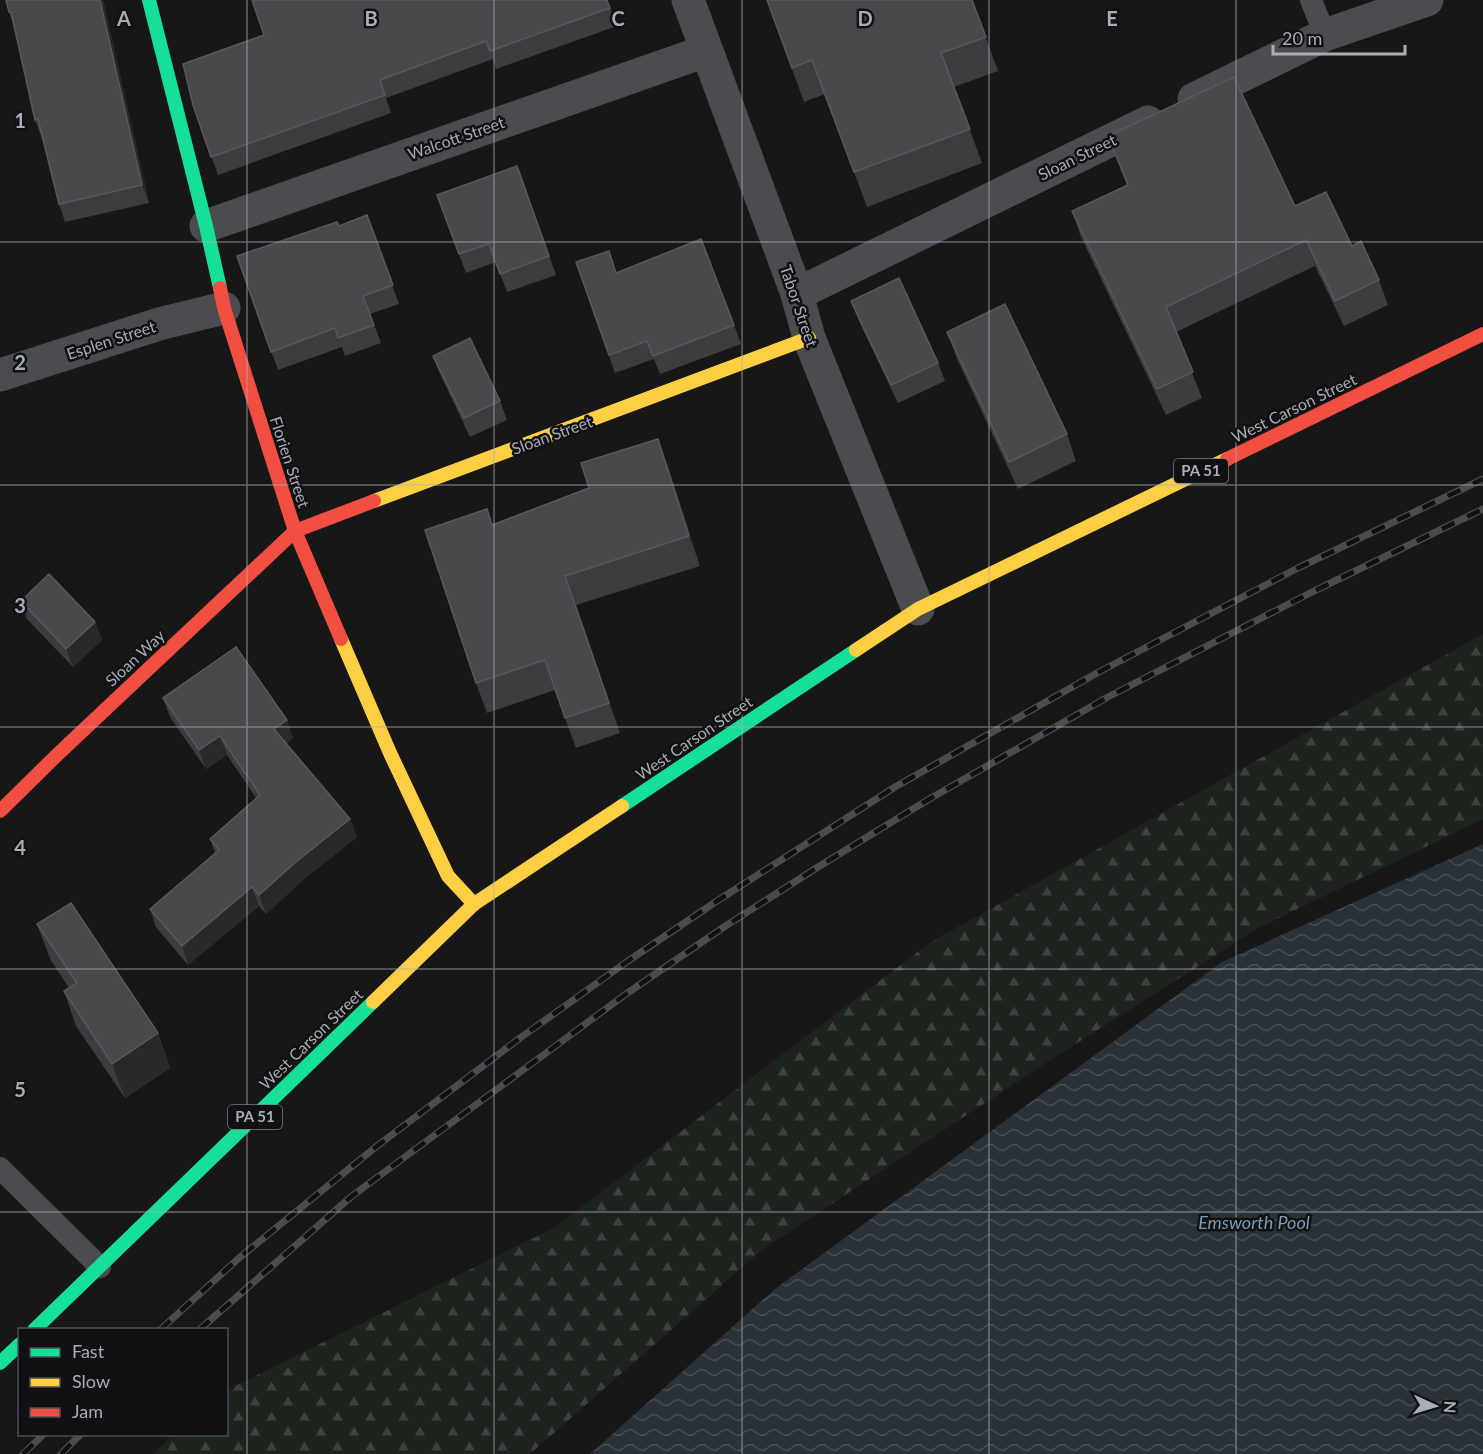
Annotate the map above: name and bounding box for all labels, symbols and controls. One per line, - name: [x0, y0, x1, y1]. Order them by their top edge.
- text: A: [116, 6, 131, 30]
- text: B: [364, 6, 378, 30]
- text: C: [611, 6, 625, 30]
- text: D: [857, 6, 873, 30]
- text: E: [1106, 6, 1118, 30]
- scale bar: [1273, 18, 1405, 56]
- text: 20 m: [1282, 27, 1322, 49]
- text: 1: [14, 108, 26, 132]
- street label: Walcott Street: [405, 112, 507, 163]
- street label: Sloan Street: [1035, 129, 1119, 184]
- street label: Tabor Street: [777, 262, 822, 350]
- street label: Esplen Street: [64, 316, 158, 363]
- text: 2: [14, 350, 26, 374]
- street label: West Carson Street: [1228, 369, 1359, 446]
- street label: Sloan Street: [509, 411, 595, 458]
- street label: Florien Street: [267, 414, 314, 510]
- road number: PA 51: [1174, 459, 1228, 483]
- text: 3: [14, 593, 26, 617]
- street label: Sloan Way: [101, 625, 169, 690]
- street label: West Carson Street: [632, 691, 756, 784]
- text: 4: [14, 835, 26, 859]
- street label: West Carson Street: [255, 984, 367, 1093]
- text: 5: [14, 1077, 26, 1101]
- road number: PA 51: [228, 1105, 282, 1129]
- water label: Emsworth Pool: [1198, 1211, 1310, 1233]
- legend: [18, 1328, 228, 1436]
- text: Fast: [72, 1340, 105, 1362]
- text: Slow: [72, 1370, 110, 1392]
- north arrow: [1405, 1376, 1465, 1436]
- text: Jam: [72, 1400, 103, 1422]
- text: N: [1441, 1400, 1460, 1414]

